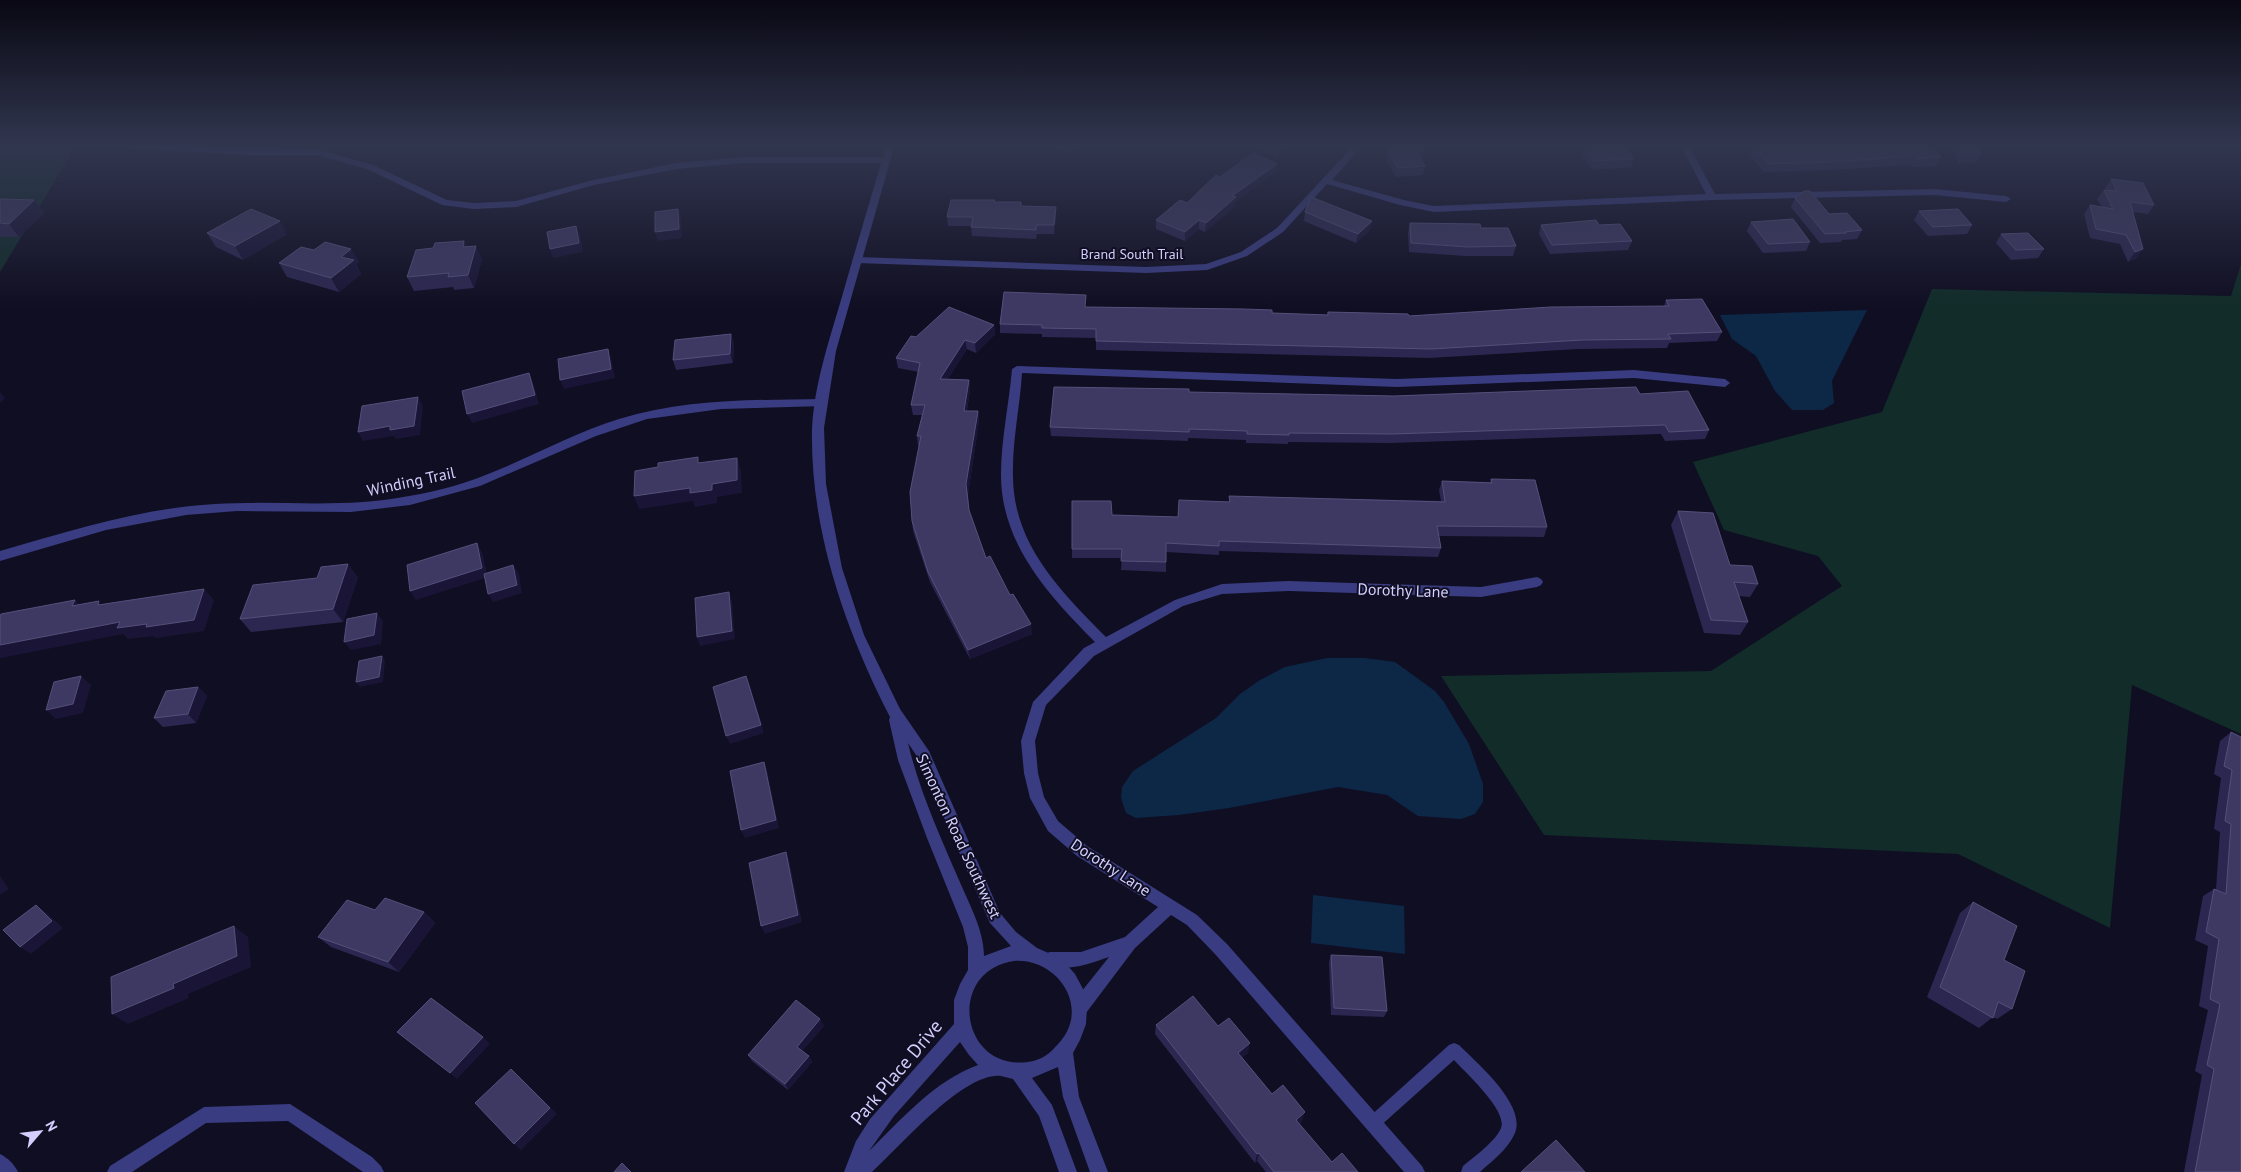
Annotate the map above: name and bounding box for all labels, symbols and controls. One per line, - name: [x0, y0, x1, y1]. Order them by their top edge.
- street label: Brand South Trail: [1081, 245, 1183, 263]
- street label: Winding Trail: [365, 462, 457, 500]
- street label: Dorothy Lane: [1357, 578, 1449, 602]
- street label: Simonton Road Southwest: [912, 750, 1006, 922]
- street label: Dorothy Lane: [1067, 834, 1155, 900]
- street label: Park Place Drive: [845, 1014, 947, 1130]
- north arrow: [15, 1107, 65, 1157]
- text: N: [41, 1118, 62, 1134]

